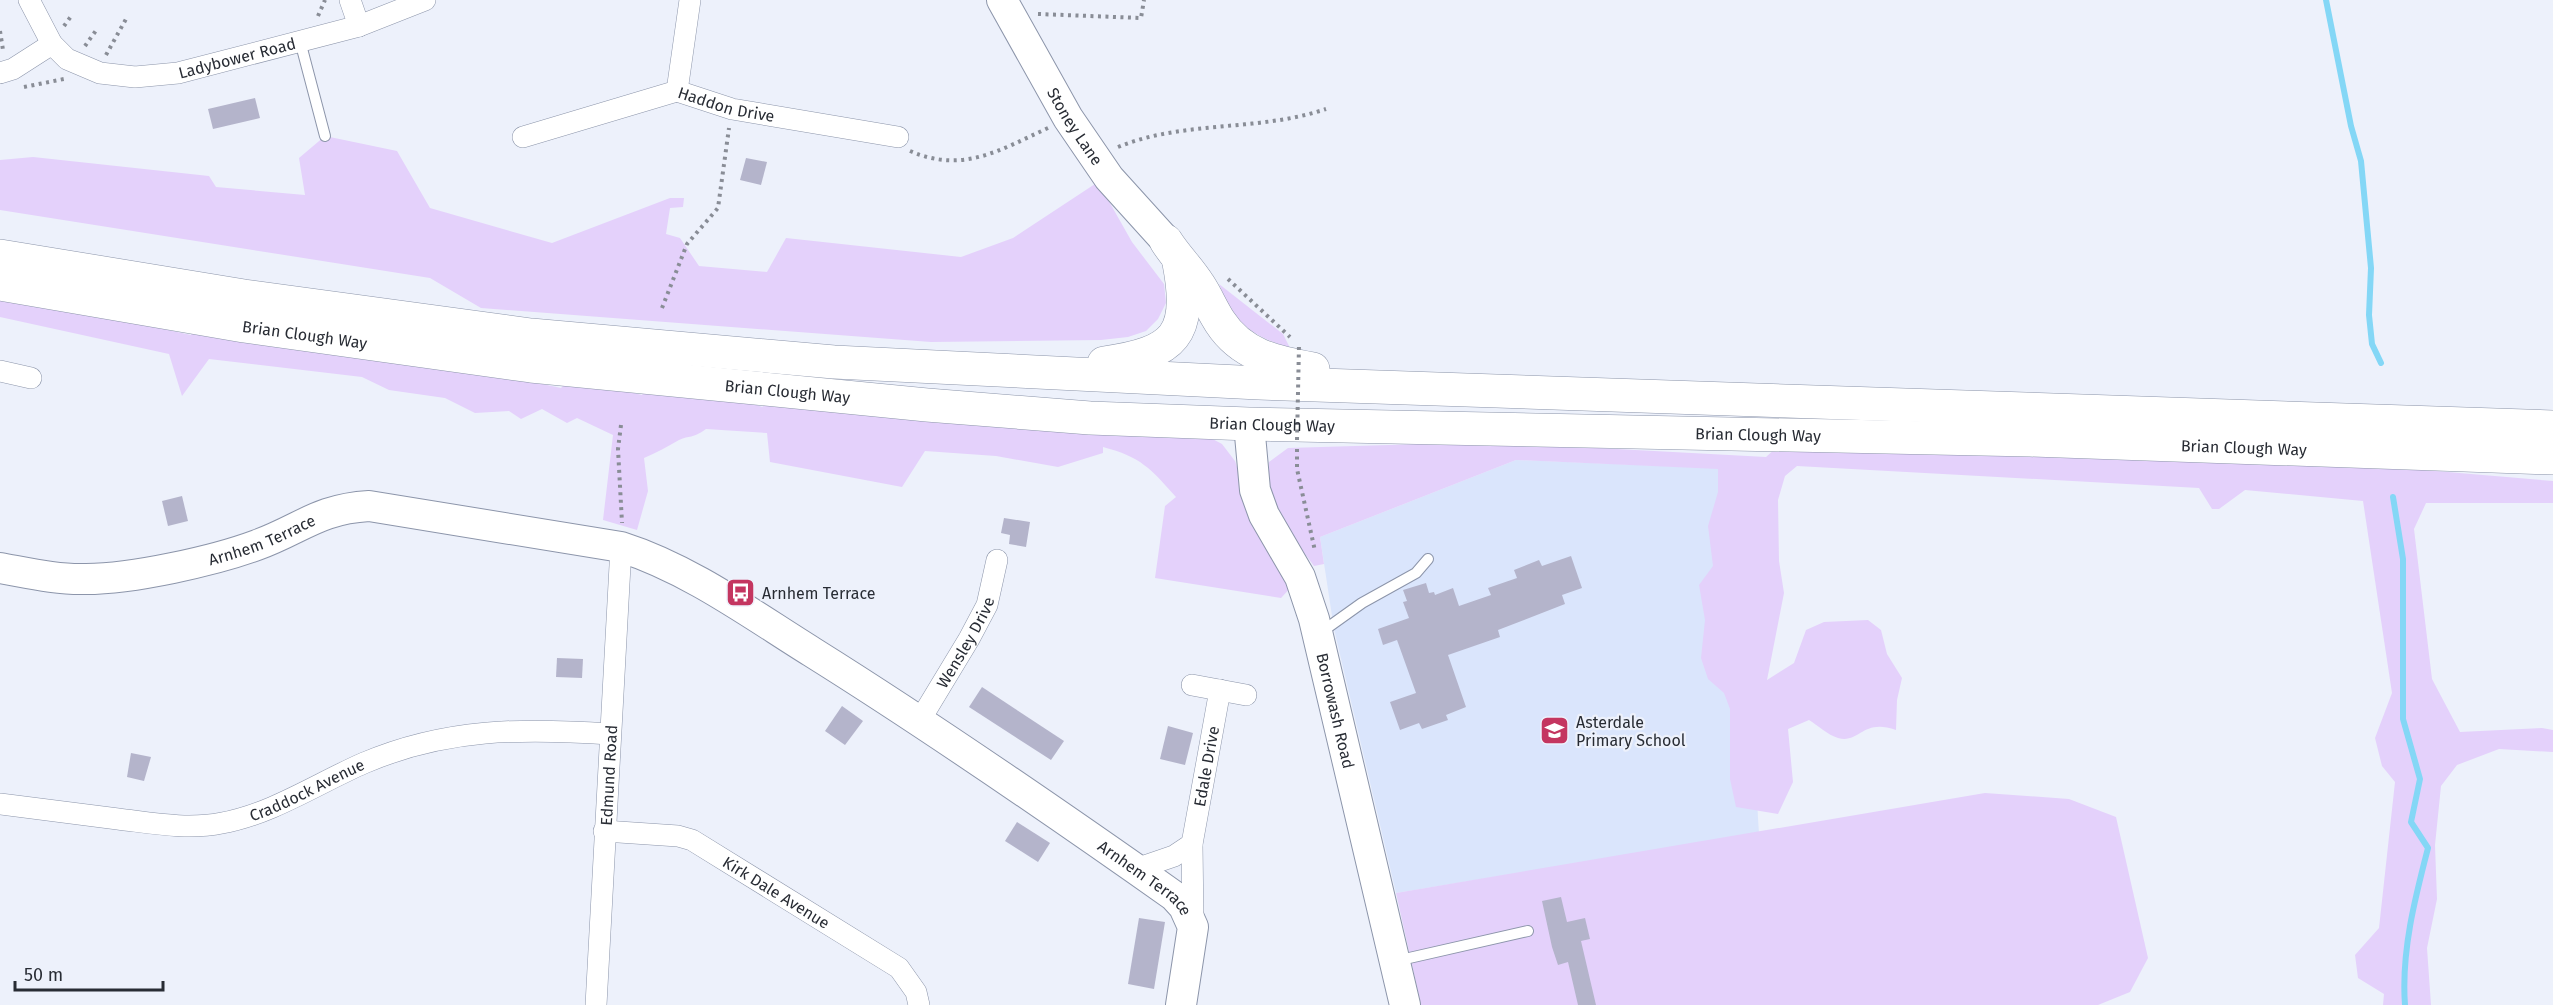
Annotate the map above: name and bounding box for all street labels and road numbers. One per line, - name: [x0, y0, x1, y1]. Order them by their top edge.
- street label: Ladybower Road: [176, 33, 298, 82]
- street label: Haddon Drive: [676, 82, 776, 126]
- street label: Stoney Lane: [1043, 84, 1107, 169]
- street label: Brian Clough Way: [241, 316, 369, 353]
- street label: Brian Clough Way: [724, 376, 851, 407]
- street label: Brian Clough Way: [1209, 413, 1335, 435]
- street label: Brian Clough Way: [1695, 424, 1821, 445]
- street label: Brian Clough Way: [2181, 436, 2307, 459]
- street label: Arnhem Terrace: [206, 510, 318, 569]
- street label: Wensley Drive: [932, 595, 998, 691]
- street label: Borrowash Road: [1313, 651, 1358, 770]
- street label: Edmund Road: [596, 724, 621, 826]
- street label: Edale Drive: [1189, 724, 1223, 808]
- street label: Craddock Avenue: [247, 755, 367, 825]
- street label: Arnhem Terrace: [1094, 836, 1196, 918]
- street label: Kirk Dale Avenue: [720, 852, 833, 932]

